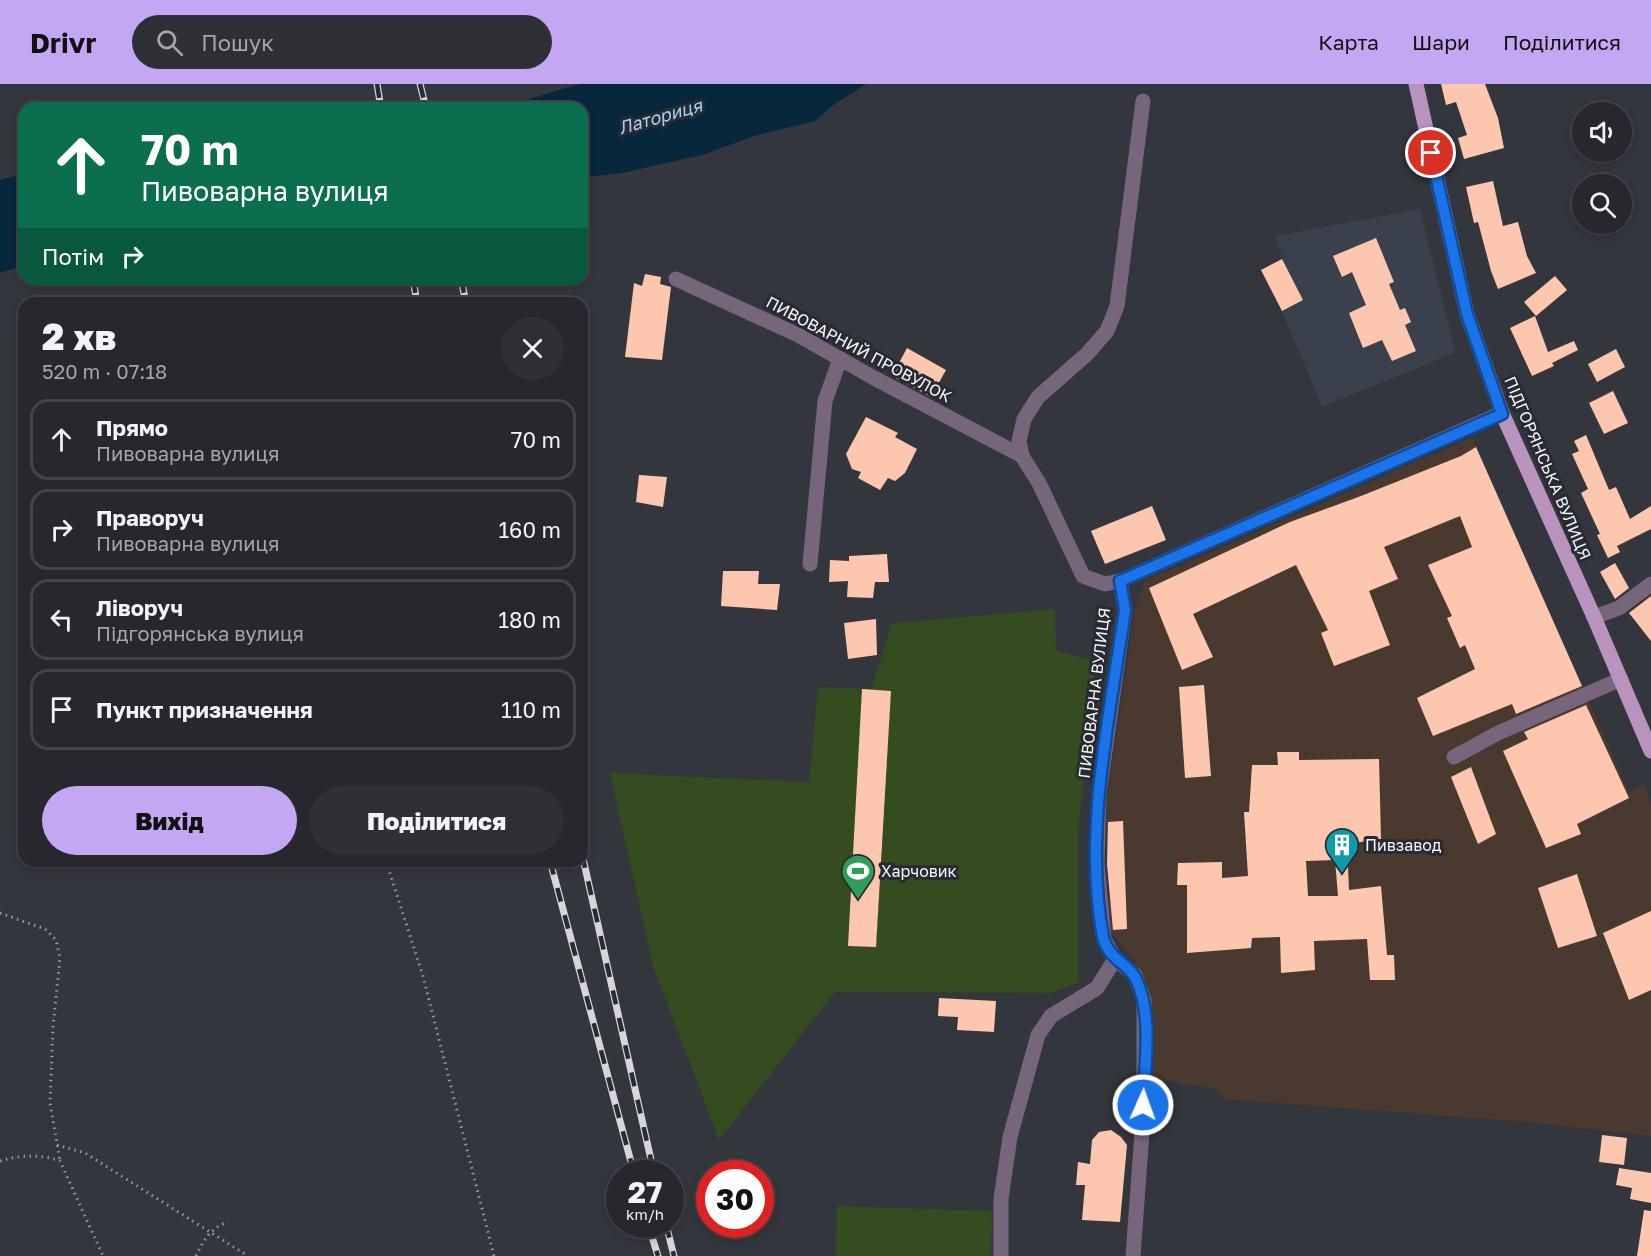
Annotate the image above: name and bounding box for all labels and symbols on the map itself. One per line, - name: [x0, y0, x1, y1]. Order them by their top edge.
- water label: Латориця: [616, 93, 706, 138]
- pin: [1405, 127, 1456, 178]
- street label: ПИВОВАРНИЙ ПРОВУЛОК: [763, 292, 955, 406]
- street label: ПІДГОРЯНСЬКА ВУЛИЦЯ: [1500, 373, 1596, 563]
- street label: ПИВОВАРНА ВУЛИЦЯ: [1074, 606, 1114, 780]
- building icon: Пивзавод: [1324, 827, 1360, 874]
- place label: Пивзавод: [1365, 835, 1442, 855]
- sports icon: Харчовик: [840, 853, 876, 900]
- place label: Харчовик: [881, 861, 957, 881]
- position arrow: [1111, 1073, 1175, 1137]
- speed limit sign: 30: [696, 1160, 774, 1238]

